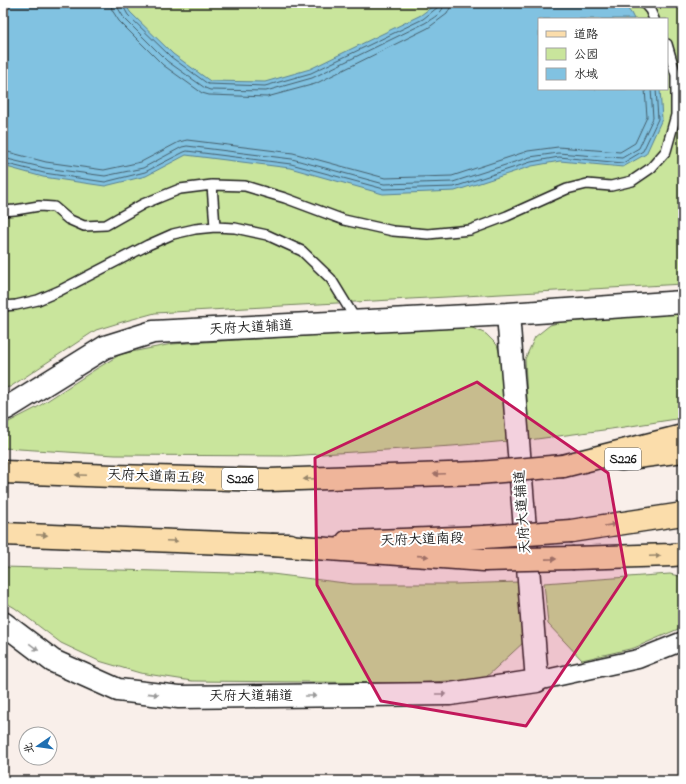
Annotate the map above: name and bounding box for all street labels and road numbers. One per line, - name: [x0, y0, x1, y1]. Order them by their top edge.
- street label: 天府大道辅道: [209, 315, 293, 341]
- road number: S226: [605, 448, 641, 470]
- street label: 天府大道南五段: [107, 465, 205, 489]
- road number: S226: [222, 468, 258, 490]
- street label: 天府大道辅道: [510, 469, 536, 555]
- street label: 天府大道南段: [380, 528, 464, 552]
- street label: 天府大道辅道: [209, 686, 293, 707]

